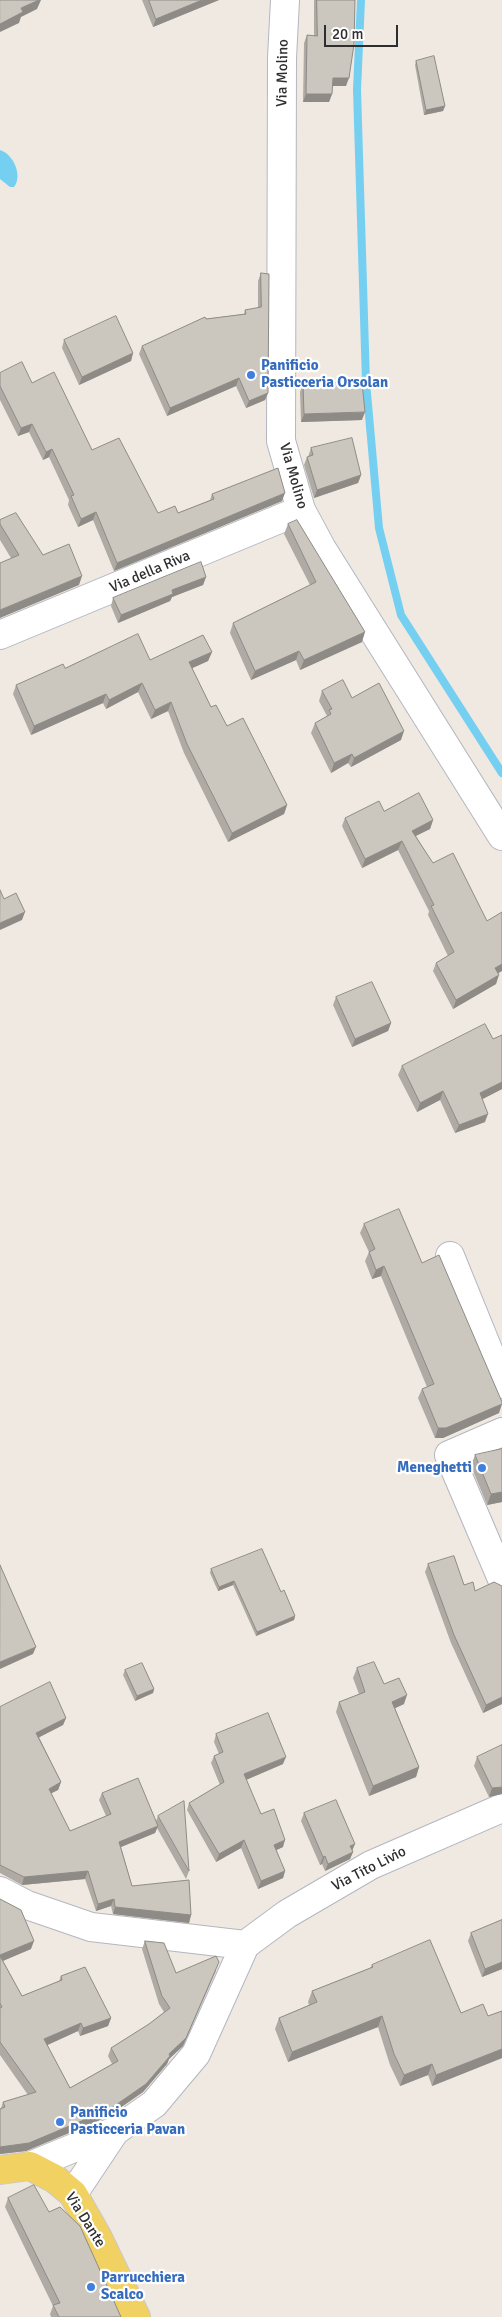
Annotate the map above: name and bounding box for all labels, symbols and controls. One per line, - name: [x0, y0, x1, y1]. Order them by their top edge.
- scale bar: [327, 15, 401, 47]
- text: 20 m: [332, 25, 363, 43]
- street label: Via Molino: [273, 39, 293, 107]
- place label: Panificio Pasticceria Orsolan: [261, 357, 388, 392]
- marker: Panificio Pasticceria Orsolan: [245, 369, 257, 381]
- street label: Via Molino: [275, 441, 311, 511]
- street label: Via della Riva: [107, 547, 193, 597]
- place label: Meneghetti: [397, 1459, 472, 1477]
- marker: Meneghetti: [476, 1462, 488, 1474]
- street label: Via Tito Livio: [329, 1843, 409, 1895]
- place label: Panificio Pasticceria Pavan: [70, 2104, 185, 2139]
- marker: Panificio Pasticceria Pavan: [54, 2116, 66, 2128]
- street label: Via Dante: [61, 2189, 109, 2251]
- place label: Parrucchiera Scalco: [101, 2269, 185, 2304]
- marker: Parrucchiera Scalco: [85, 2281, 97, 2293]

